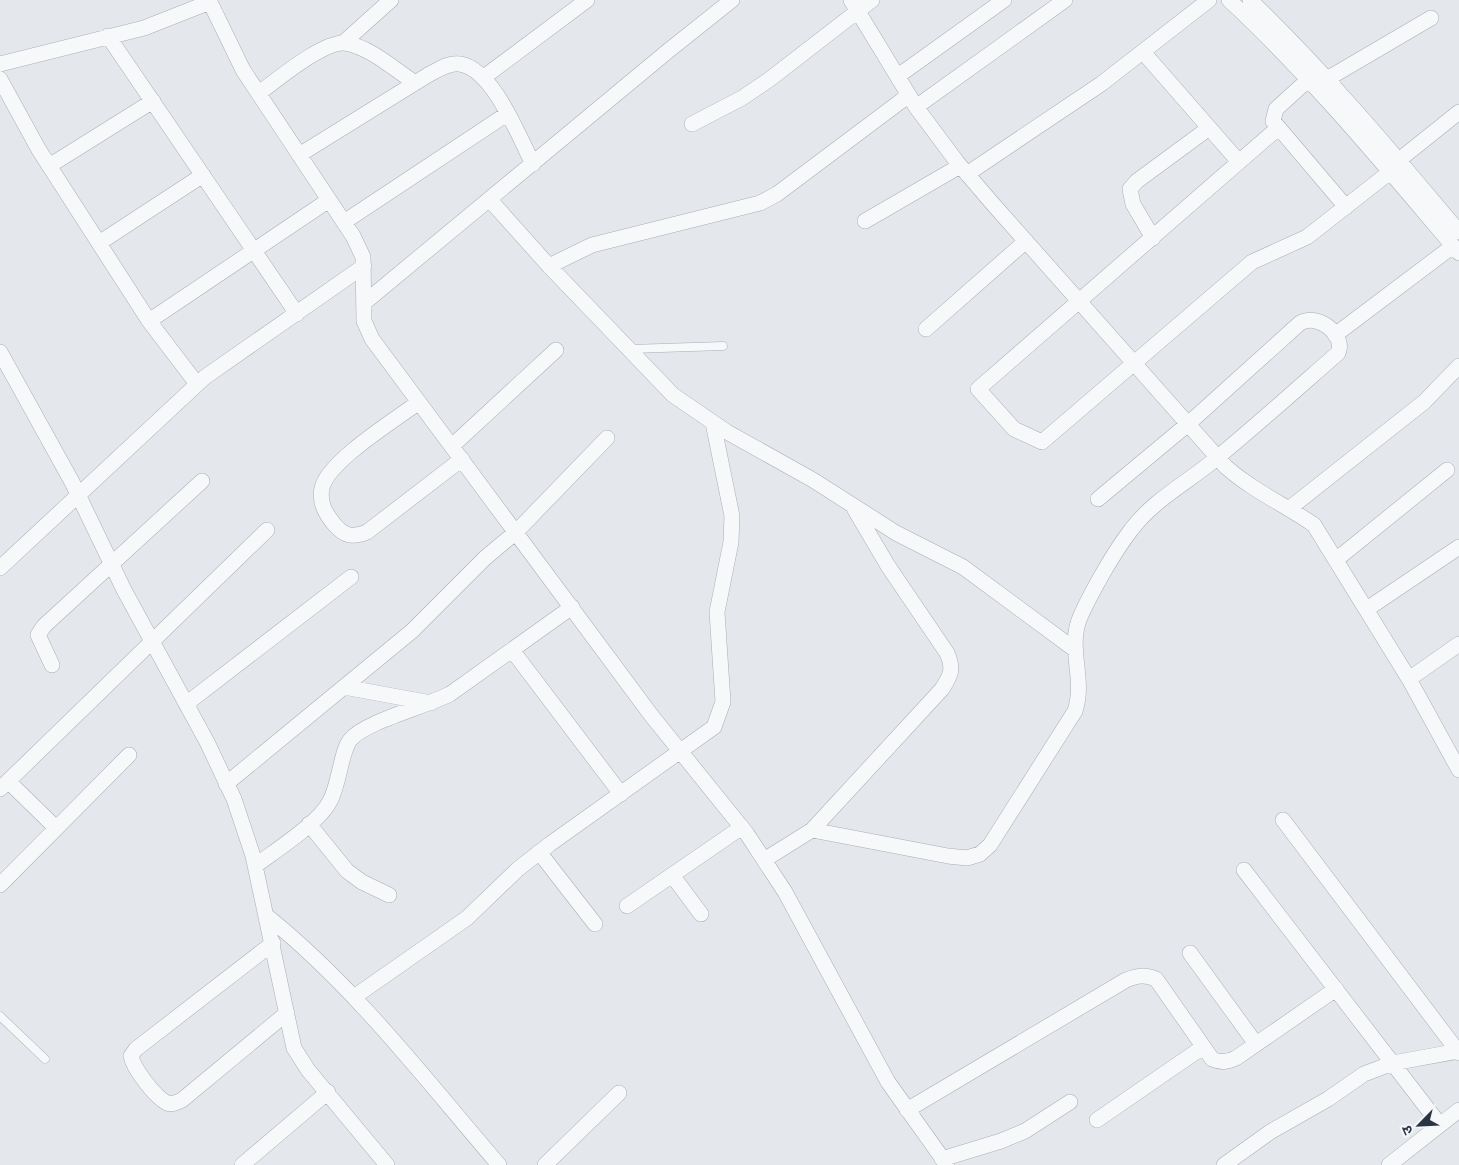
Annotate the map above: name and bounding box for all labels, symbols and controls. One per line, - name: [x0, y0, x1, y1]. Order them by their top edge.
- north arrow: [1394, 1100, 1444, 1150]
- text: उ: [1400, 1123, 1416, 1136]

